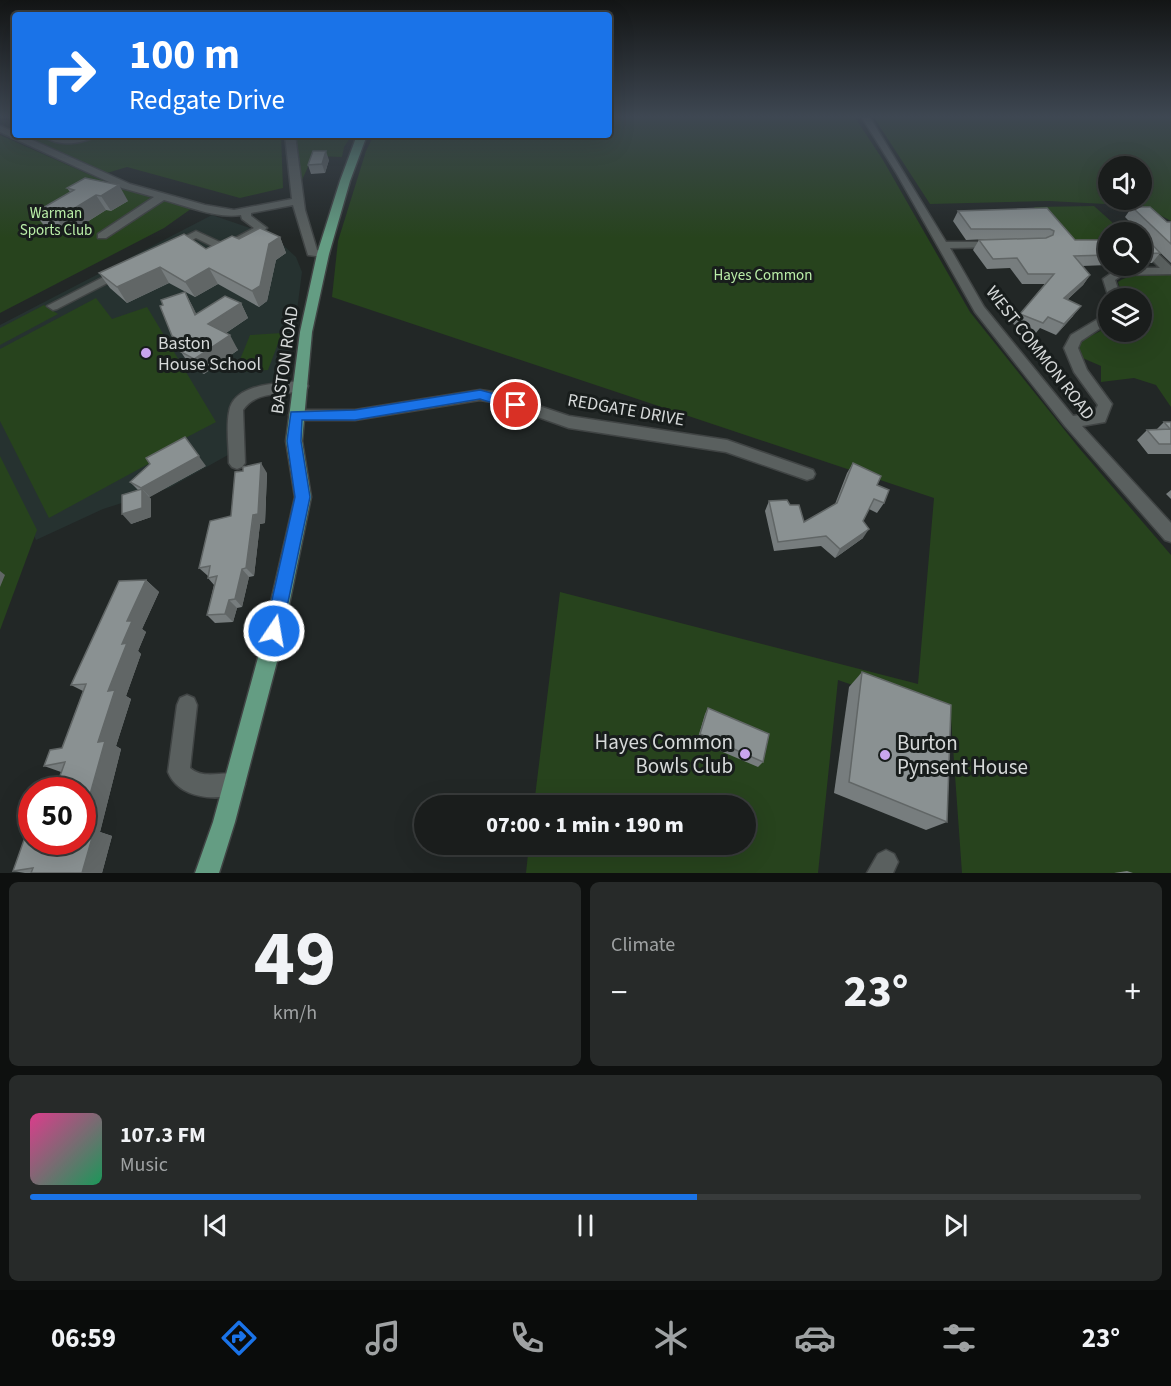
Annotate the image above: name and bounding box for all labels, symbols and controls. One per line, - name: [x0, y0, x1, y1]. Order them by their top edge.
- text: 100 m: [129, 25, 240, 85]
- icon: right: [30, 36, 108, 114]
- text: Redgate Drive: [129, 81, 285, 120]
- map controls: [1098, 156, 1152, 342]
- button: sound: [1098, 156, 1152, 210]
- park label: Warman Sports Club: [20, 203, 92, 241]
- button: search: [1098, 222, 1152, 276]
- park label: Hayes Common: [714, 265, 812, 286]
- street label: WEST COMMON ROAD: [980, 281, 1100, 425]
- button: layers: [1098, 288, 1152, 342]
- street label: BASTON ROAD: [265, 304, 305, 416]
- place label: Baston House School: [158, 331, 261, 377]
- marker: Baston House School: [139, 346, 153, 360]
- pin: [490, 379, 541, 430]
- street label: REDGATE DRIVE: [566, 387, 686, 433]
- icon: arrive: [499, 388, 532, 421]
- position arrow: [242, 599, 306, 663]
- place label: Hayes Common Bowls Club: [595, 727, 733, 781]
- place label: Burton Pynsent House: [897, 728, 1028, 782]
- marker: Hayes Common Bowls Club: [738, 747, 752, 761]
- marker: Burton Pynsent House: [878, 748, 892, 762]
- speed limit sign: 50: [18, 777, 96, 855]
- text: 07:00 · 1 min · 190 m: [486, 809, 684, 841]
- text: 49: [254, 904, 336, 1015]
- text: Climate: [611, 931, 675, 959]
- text: 23°: [844, 960, 908, 1024]
- text: −: [611, 969, 627, 1016]
- text: +: [1125, 969, 1141, 1016]
- text: km/h: [273, 999, 317, 1027]
- text: 107.3 FM: [120, 1119, 206, 1151]
- text: Music: [120, 1151, 168, 1179]
- icon: previous: [199, 1209, 232, 1242]
- icon: pause: [569, 1209, 602, 1242]
- icon: next: [939, 1209, 972, 1242]
- icon: directions: [218, 1317, 260, 1359]
- icon: music: [362, 1317, 404, 1359]
- icon: phone: [506, 1317, 548, 1359]
- icon: climate: [650, 1317, 692, 1359]
- icon: car: [794, 1317, 836, 1359]
- icon: filters: [938, 1317, 980, 1359]
- text: 06:59: [51, 1319, 116, 1358]
- text: 23°: [1082, 1319, 1120, 1358]

